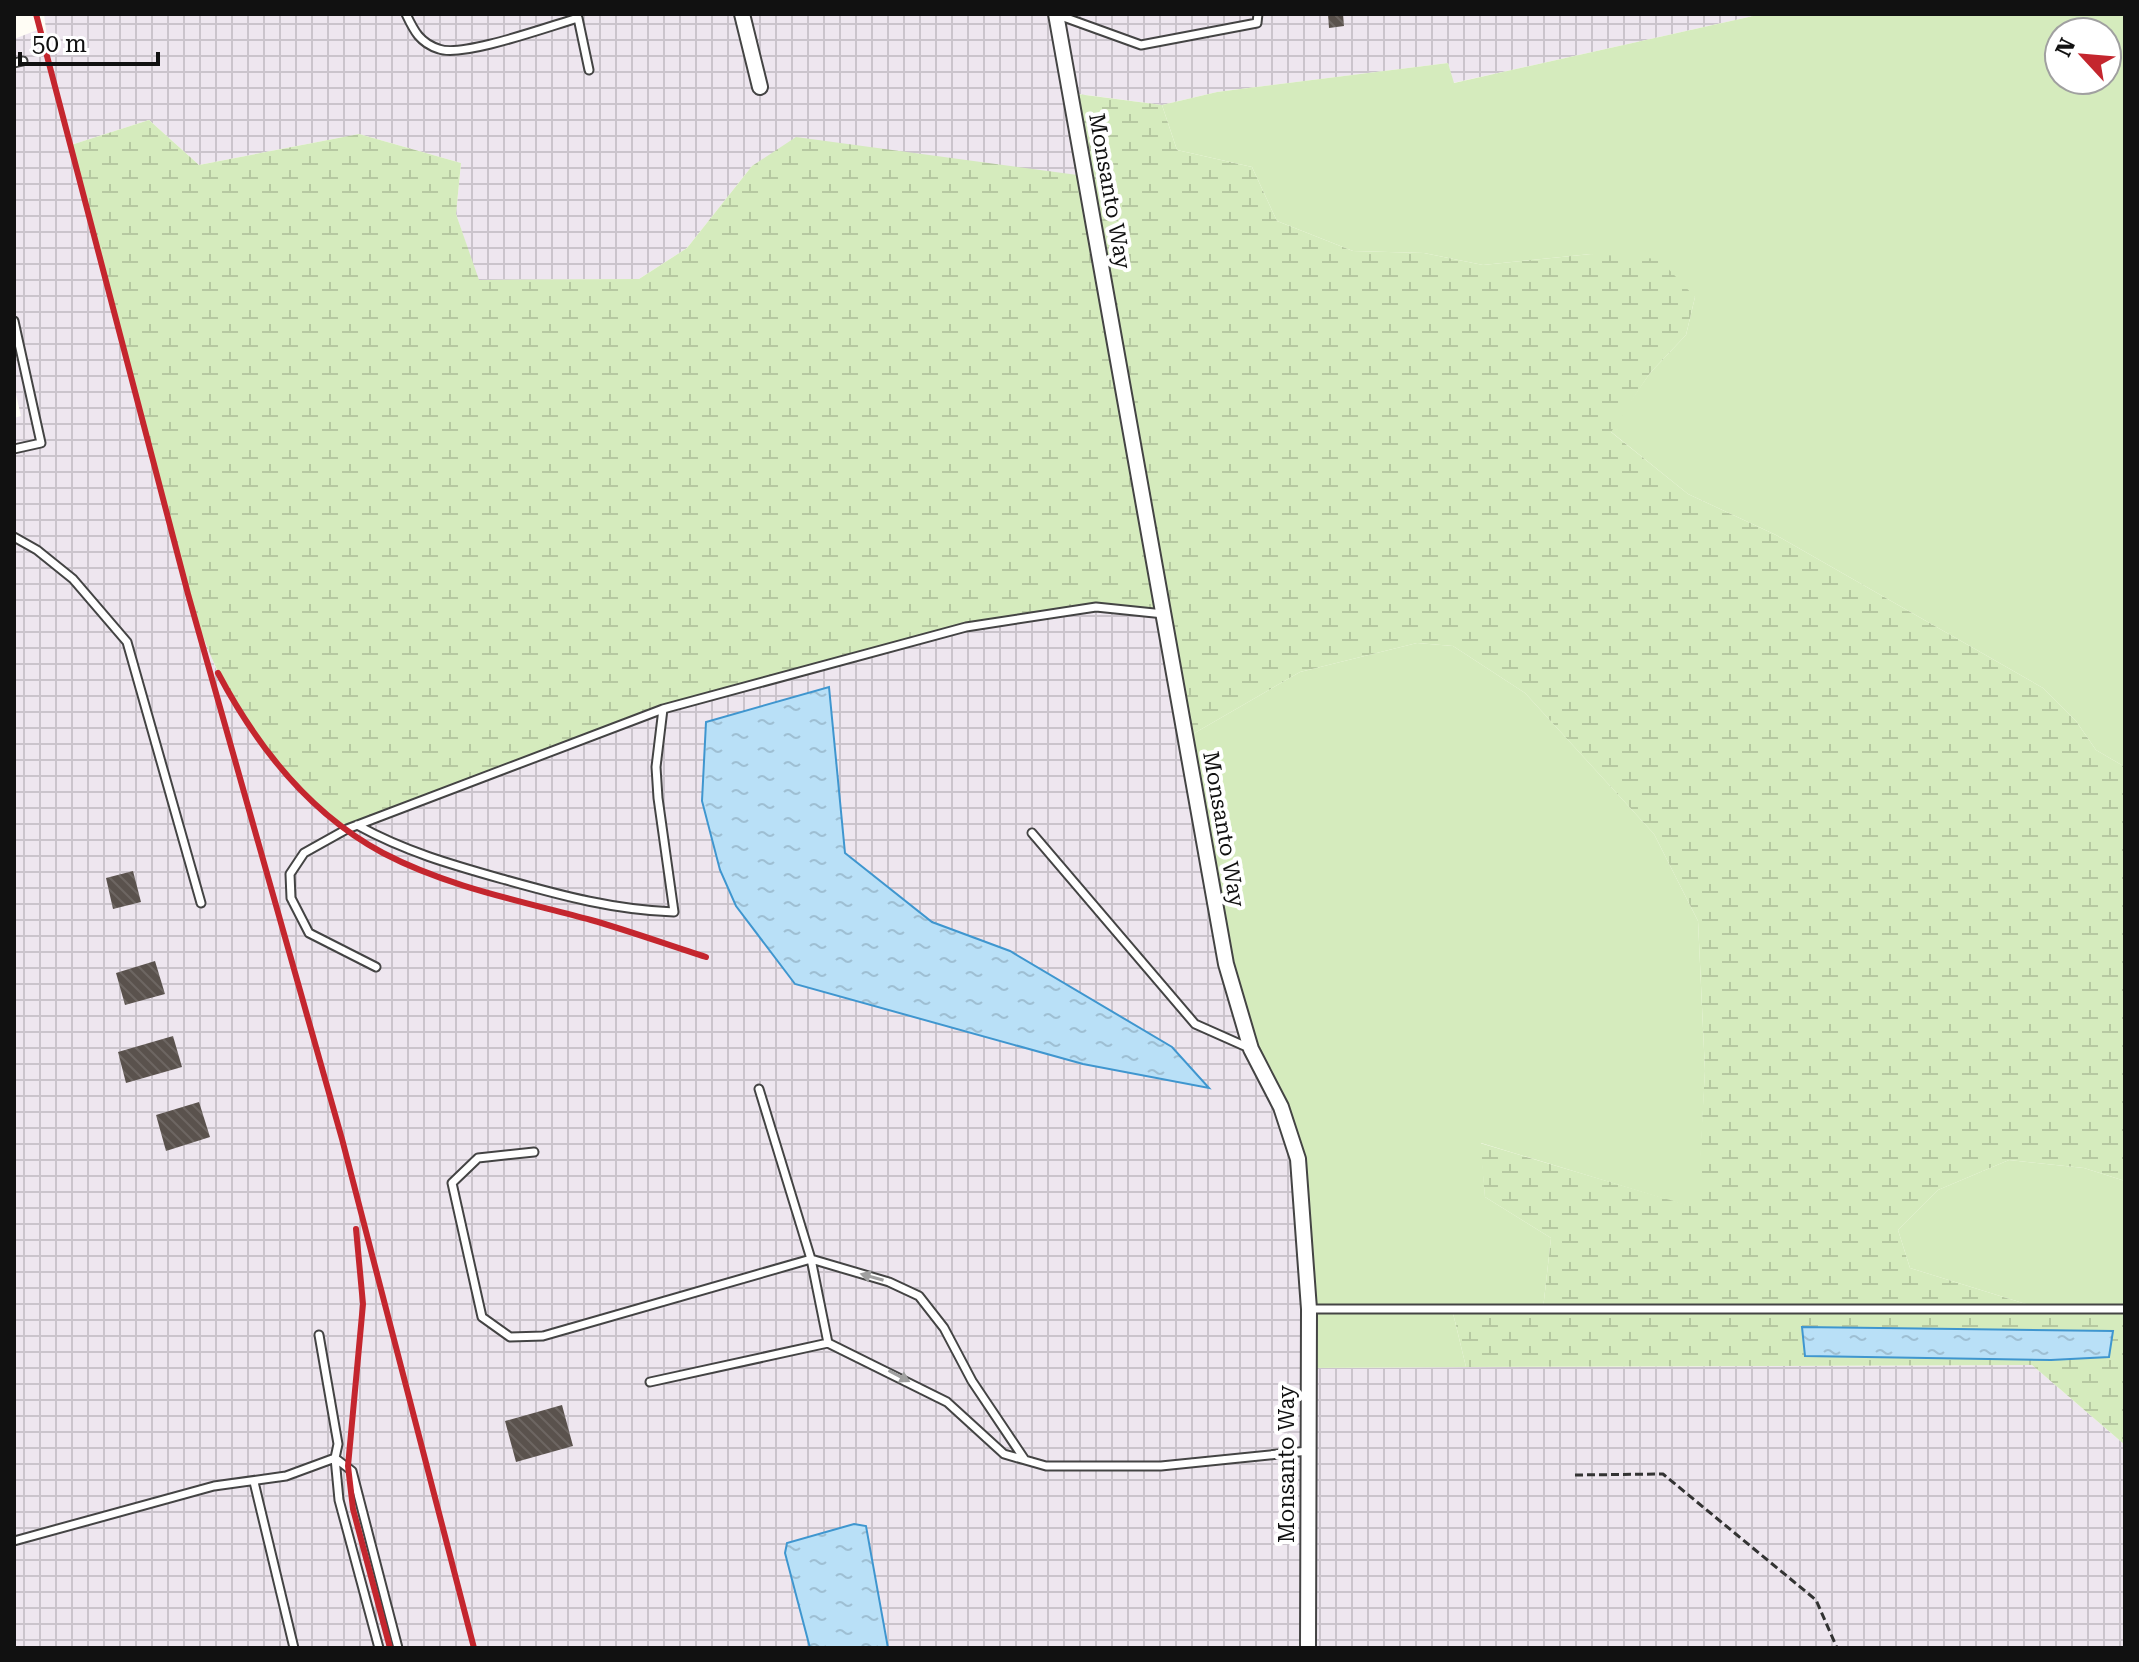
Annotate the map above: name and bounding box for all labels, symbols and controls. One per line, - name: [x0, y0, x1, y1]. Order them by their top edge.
- scale bar: [20, 16, 158, 66]
- north arrow: [2043, 16, 2123, 96]
- text: 50 m: [32, 30, 87, 58]
- text: N: [2051, 34, 2080, 61]
- street label: Monsanto Way: [1084, 111, 1136, 271]
- street label: Monsanto Way: [1198, 749, 1250, 909]
- one-way arrow: [859, 1270, 883, 1283]
- one-way arrow: [887, 1369, 910, 1383]
- street label: Monsanto Way: [1274, 1385, 1299, 1543]

